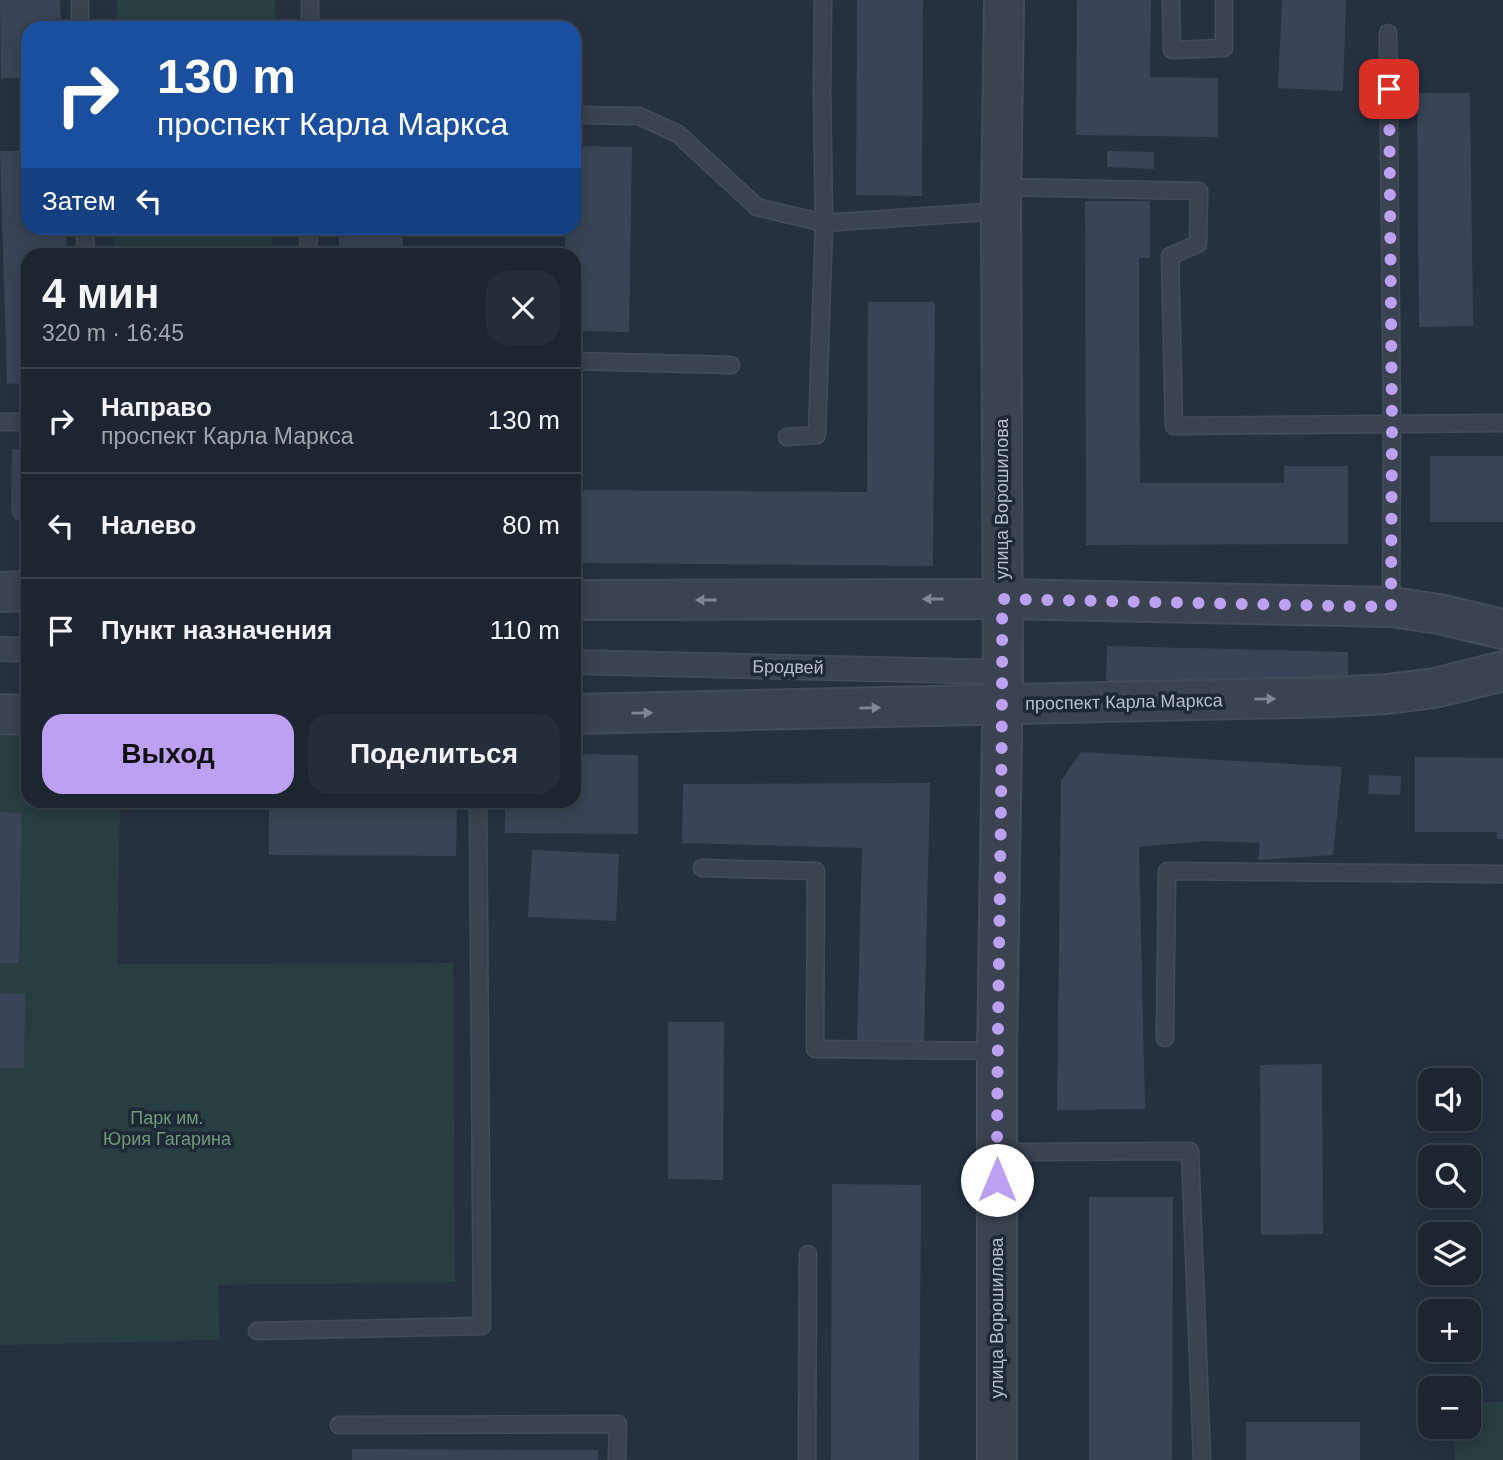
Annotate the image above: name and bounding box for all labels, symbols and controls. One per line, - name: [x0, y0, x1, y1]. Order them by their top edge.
- icon: right: [42, 49, 133, 140]
- text: 130 m: [157, 49, 296, 103]
- pin: [1359, 59, 1419, 119]
- icon: arrive: [1370, 70, 1408, 108]
- text: проспект Карла Маркса: [157, 106, 508, 142]
- icon: left: [130, 182, 168, 220]
- text: Затем: [42, 186, 116, 216]
- text: 4 мин: [42, 270, 159, 317]
- button: close: [486, 271, 560, 345]
- text: 320 m · 16:45: [42, 320, 184, 346]
- text: Направо: [101, 392, 212, 422]
- icon: right: [42, 402, 80, 440]
- text: 130 m: [488, 405, 560, 435]
- street label: улица Ворошилова: [992, 417, 1012, 580]
- text: проспект Карла Маркса: [101, 423, 353, 449]
- icon: left: [42, 507, 80, 545]
- text: Налево: [101, 510, 196, 540]
- text: 80 m: [502, 510, 560, 540]
- one-way arrow: [922, 593, 944, 605]
- one-way arrow: [695, 594, 717, 606]
- icon: arrive: [42, 612, 80, 650]
- text: Пункт назначения: [101, 615, 332, 645]
- text: 110 m: [490, 615, 560, 645]
- street label: Бродвей: [752, 656, 824, 678]
- street label: проспект Карла Маркса: [1025, 690, 1224, 714]
- one-way arrow: [1255, 693, 1277, 705]
- one-way arrow: [859, 702, 881, 714]
- one-way arrow: [631, 707, 653, 719]
- button: Выход: [42, 714, 294, 794]
- button: Поделиться: [308, 714, 560, 794]
- map controls: [1418, 1068, 1481, 1439]
- button: sound: [1418, 1068, 1481, 1131]
- park label: Парк им. Юрия Гагарина: [103, 1108, 232, 1149]
- position arrow: [960, 1143, 1034, 1217]
- button: search: [1418, 1145, 1481, 1208]
- button: layers: [1418, 1222, 1481, 1285]
- street label: улица Ворошилова: [987, 1236, 1007, 1399]
- button: +: [1418, 1299, 1481, 1362]
- button: −: [1418, 1376, 1481, 1439]

